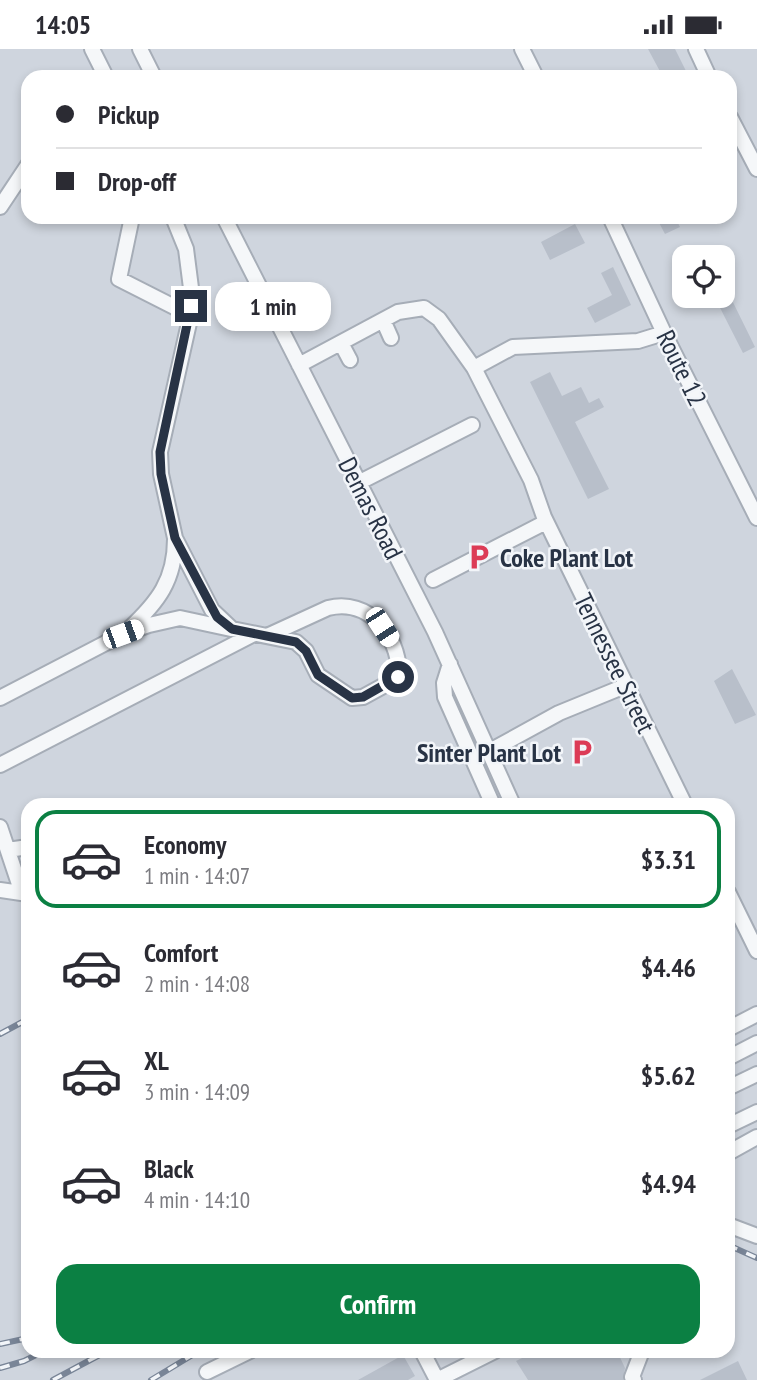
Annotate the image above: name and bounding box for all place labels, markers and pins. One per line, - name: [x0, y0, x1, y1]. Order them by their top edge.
- place label: Coke Plant Lot: [500, 541, 634, 574]
- parking icon: Coke Plant Lot: [464, 542, 494, 572]
- place label: Sinter Plant Lot: [417, 736, 561, 769]
- parking icon: Sinter Plant Lot: [567, 737, 597, 767]

